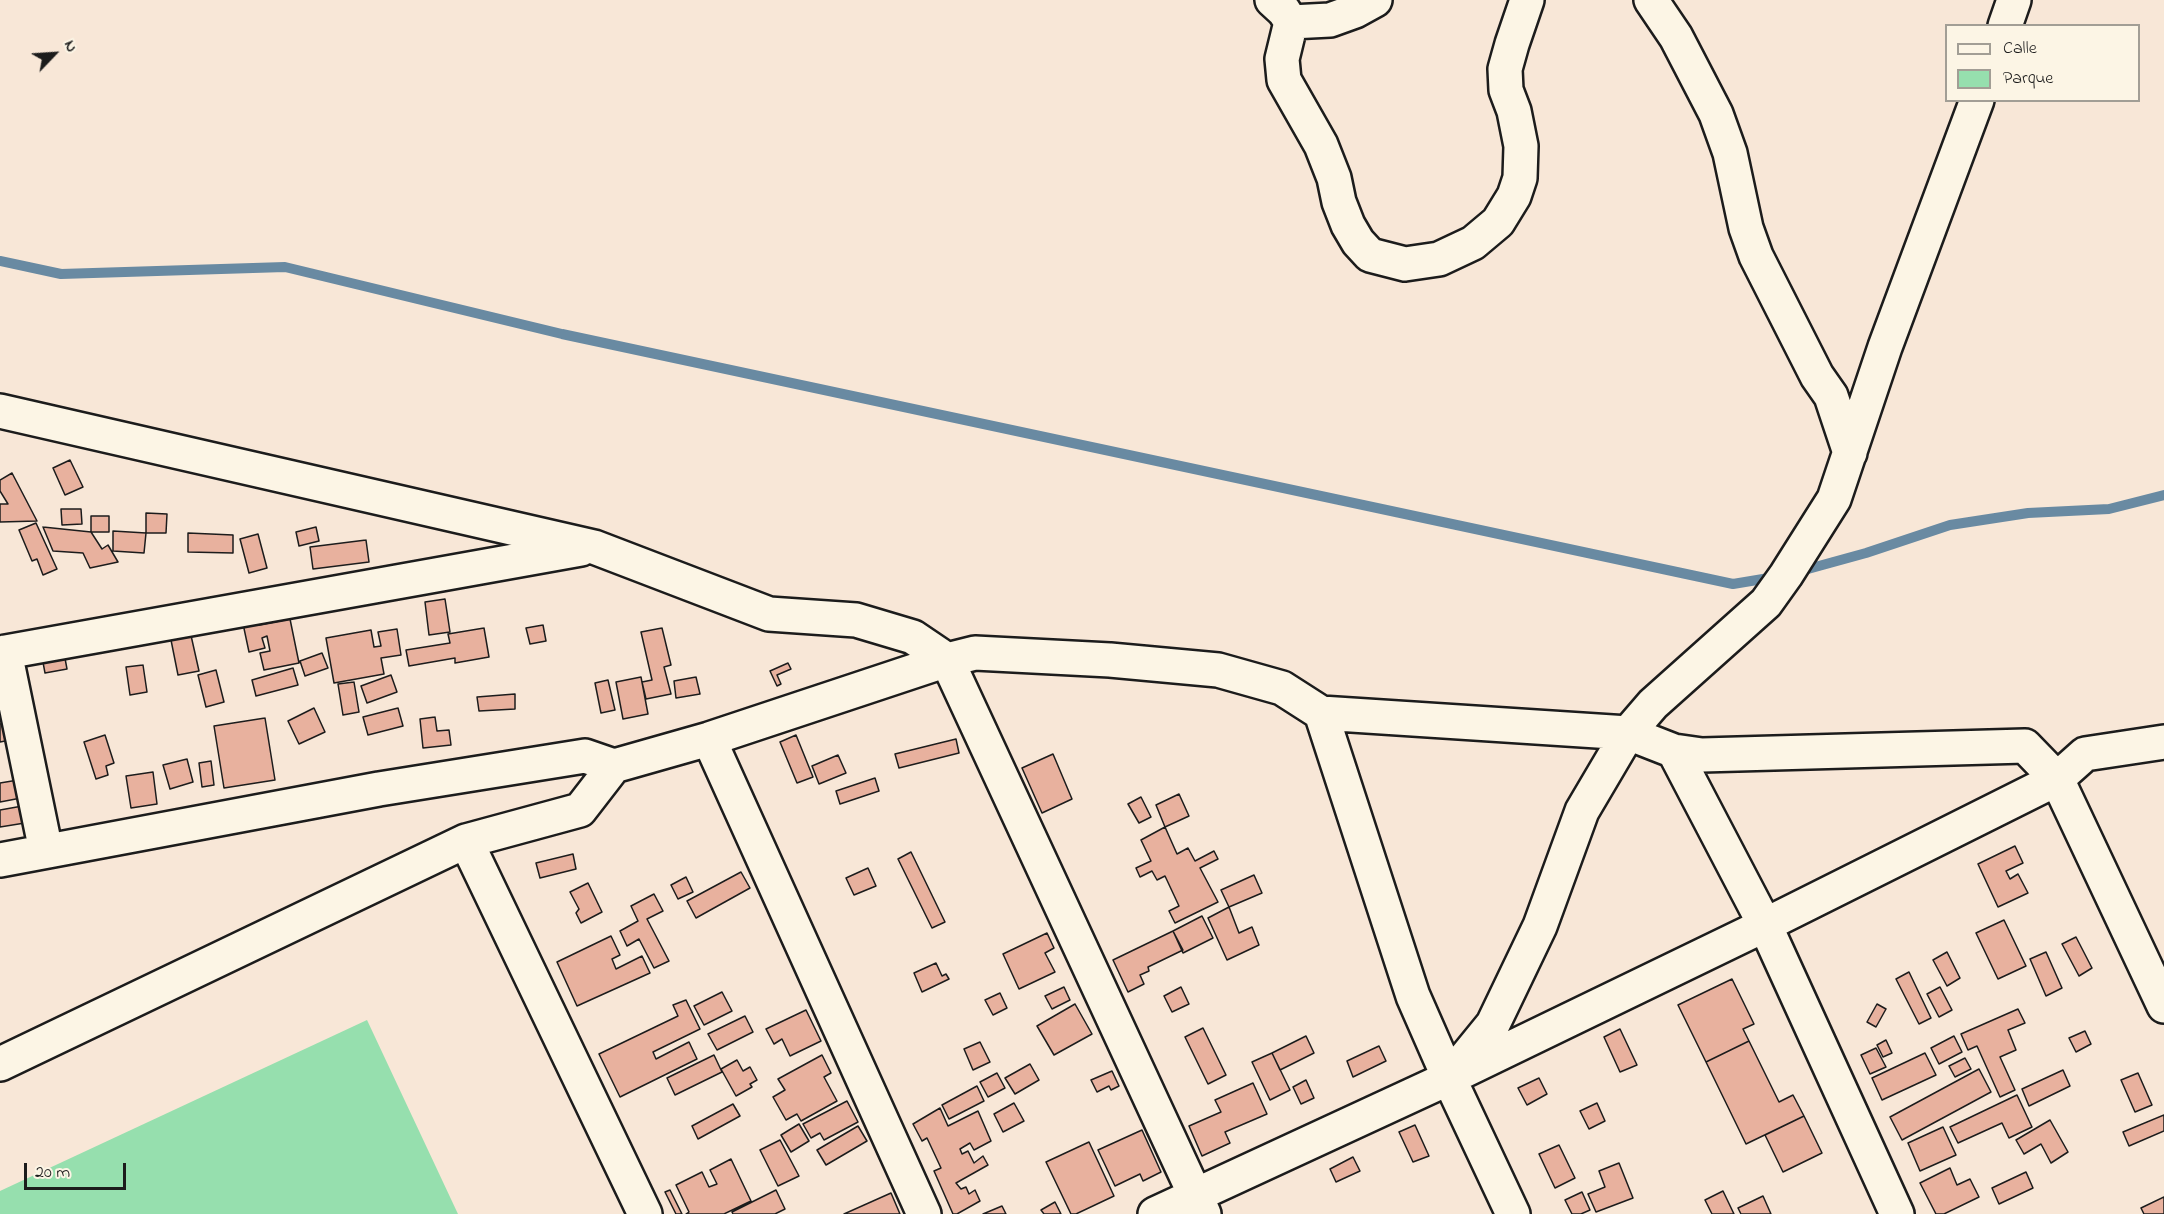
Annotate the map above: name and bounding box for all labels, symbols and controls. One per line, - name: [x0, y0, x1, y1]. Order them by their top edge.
- north arrow: [24, 24, 84, 84]
- legend: [1945, 24, 2140, 102]
- text: N: [57, 36, 83, 56]
- text: Calle: [2003, 36, 2037, 62]
- text: Parque: [2003, 66, 2053, 92]
- scale bar: [27, 1151, 129, 1189]
- text: 20 m: [35, 1160, 70, 1186]

